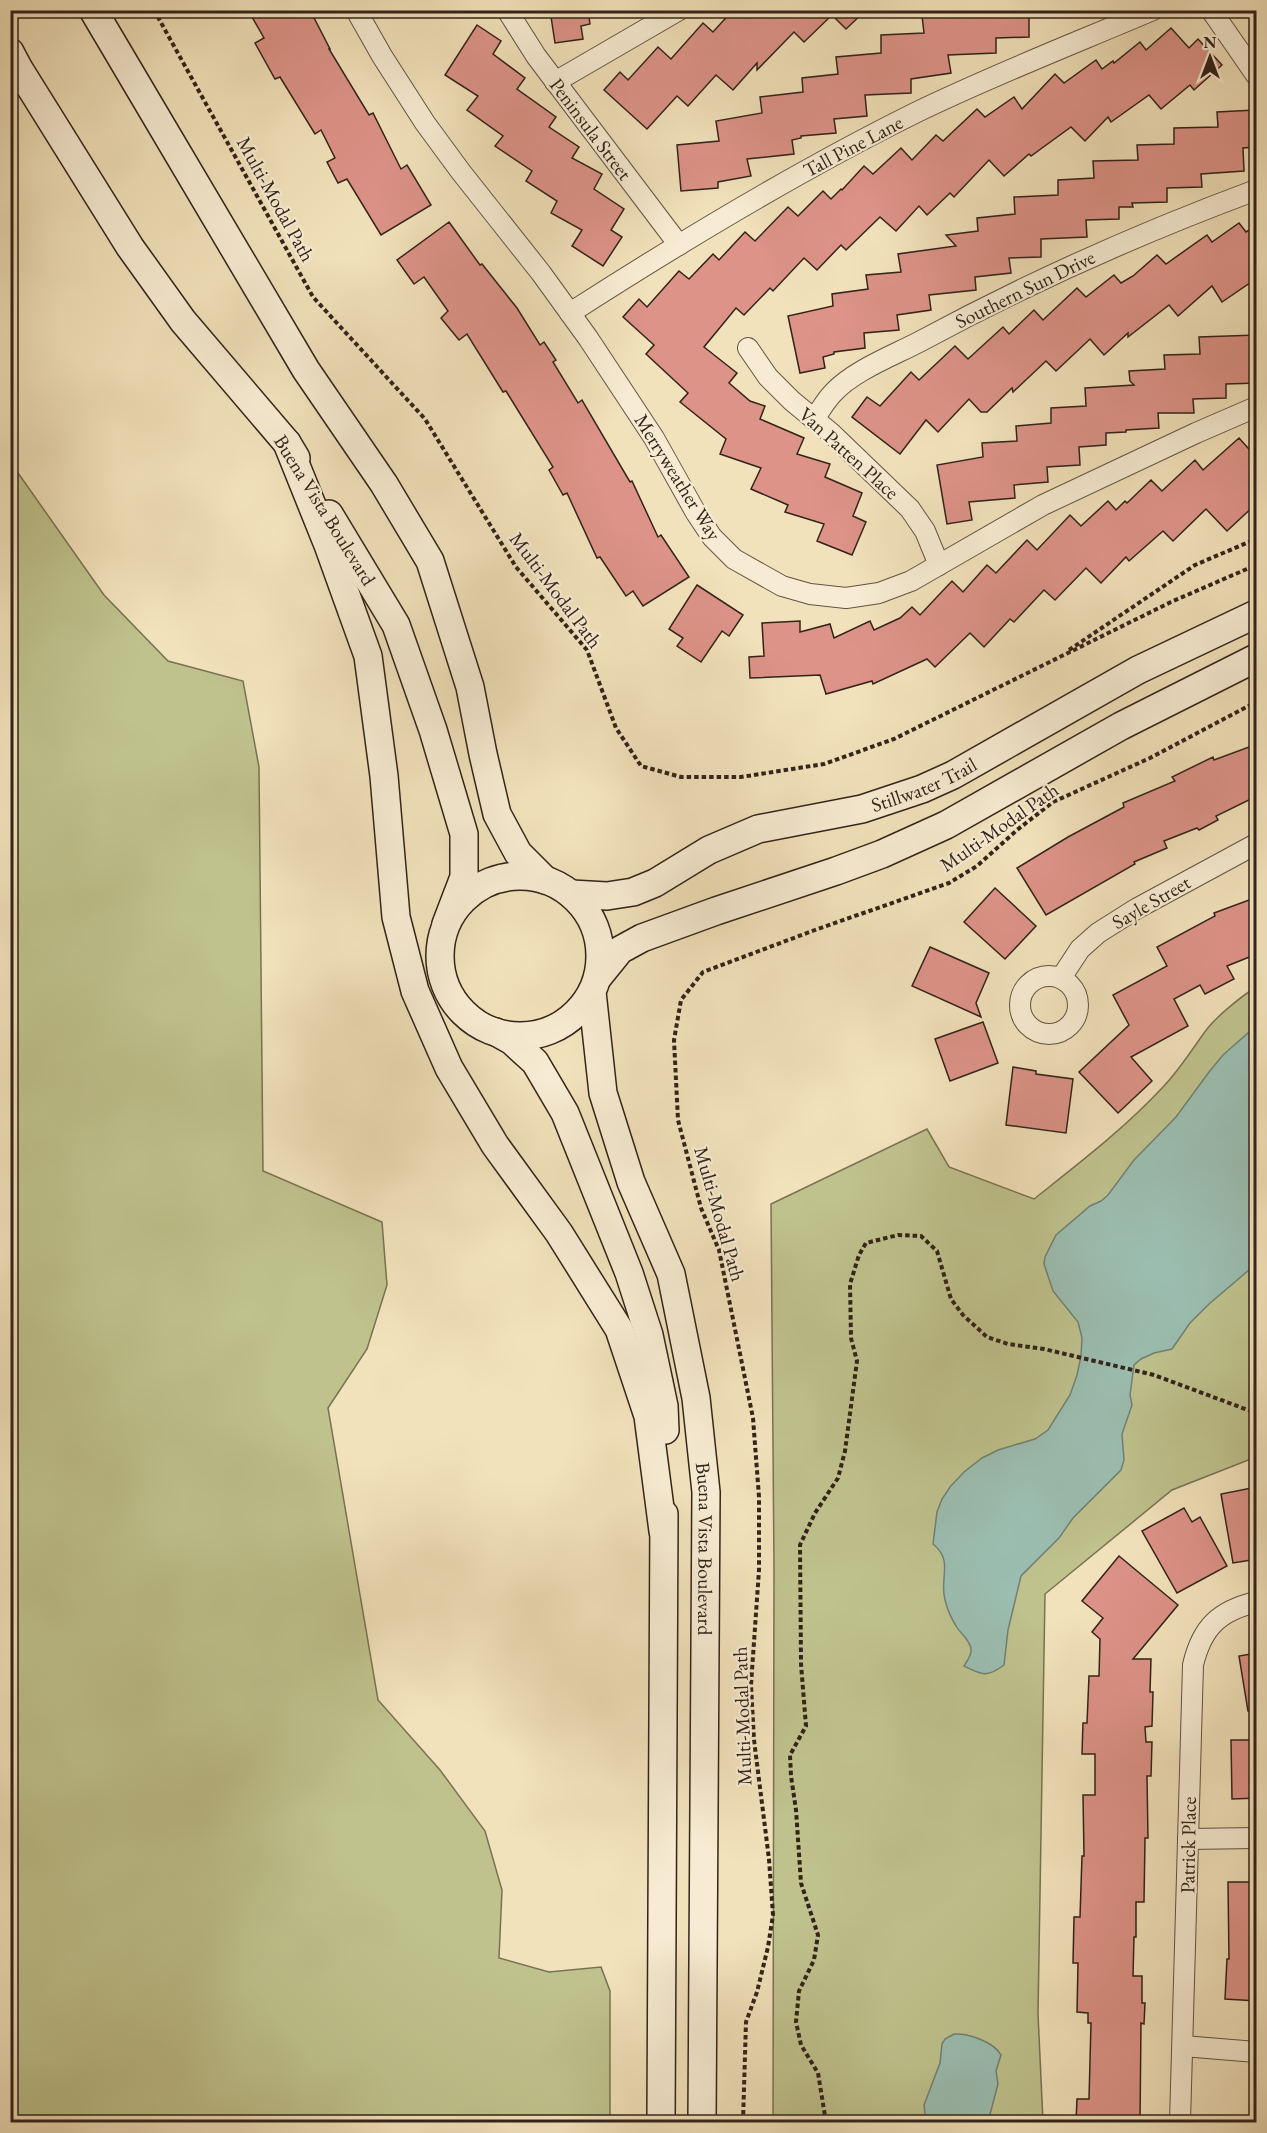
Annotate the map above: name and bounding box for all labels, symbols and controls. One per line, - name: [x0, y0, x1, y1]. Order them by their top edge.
- north arrow: [1180, 27, 1240, 87]
- text: N: [1204, 32, 1217, 53]
- street label: Peninsula Street: [544, 73, 638, 186]
- street label: Tall Pine Lane: [799, 109, 907, 183]
- street label: Multi-Modal Path: [231, 132, 321, 266]
- street label: Southern Sun Drive: [951, 244, 1099, 334]
- street label: Van Patten Place: [793, 401, 905, 505]
- street label: Merryweather Way: [629, 409, 727, 545]
- street label: Buena Vista Boulevard: [268, 430, 382, 591]
- street label: Multi-Modal Path: [504, 527, 608, 653]
- street label: Stillwater Trail: [868, 751, 981, 818]
- street label: Multi-Modal Path: [935, 776, 1063, 878]
- street label: Sayle Street: [1107, 869, 1196, 935]
- street label: Multi-Modal Path: [688, 1144, 752, 1284]
- street label: Buena Vista Boulevard: [690, 1461, 719, 1636]
- street label: Multi-Modal Path: [727, 1646, 757, 1786]
- street label: Patrick Place: [1174, 1796, 1202, 1894]

